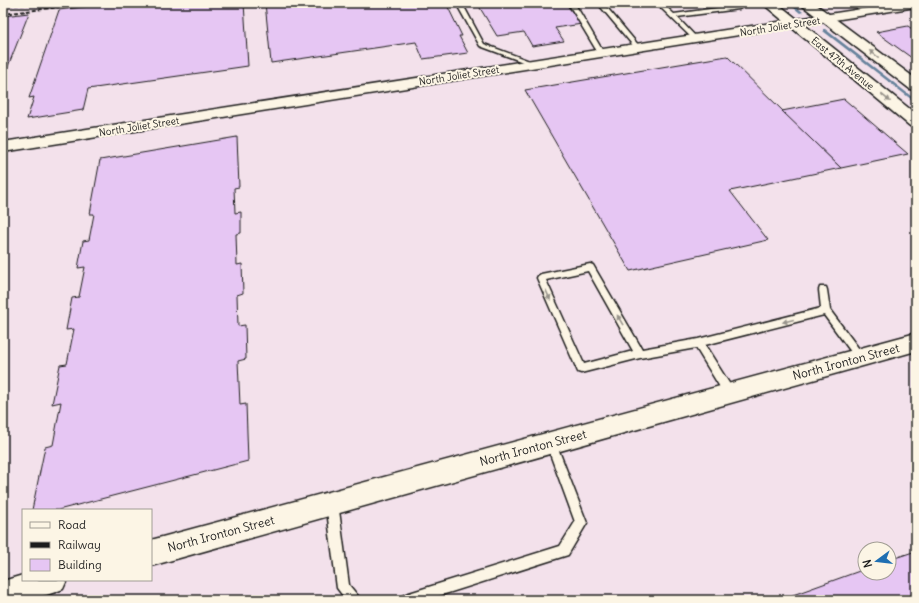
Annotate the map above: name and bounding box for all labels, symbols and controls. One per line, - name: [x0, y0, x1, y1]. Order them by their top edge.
- street label: North Joliet Street: [739, 14, 822, 39]
- street label: East 47th Avenue: [809, 34, 877, 93]
- one-way arrow: [868, 50, 879, 59]
- street label: North Joliet Street: [418, 63, 501, 88]
- one-way arrow: [881, 94, 892, 103]
- street label: North Joliet Street: [98, 114, 181, 139]
- one-way arrow: [545, 289, 551, 301]
- one-way arrow: [617, 314, 624, 326]
- one-way arrow: [782, 318, 794, 324]
- street label: North Ironton Street: [791, 340, 901, 383]
- street label: North Ironton Street: [478, 426, 588, 469]
- legend: [22, 509, 152, 581]
- street label: North Ironton Street: [166, 512, 276, 555]
- text: Road: [58, 517, 86, 532]
- text: Railway: [58, 537, 101, 552]
- north arrow: [857, 541, 897, 581]
- text: Building: [58, 557, 102, 572]
- text: N: [860, 558, 875, 569]

